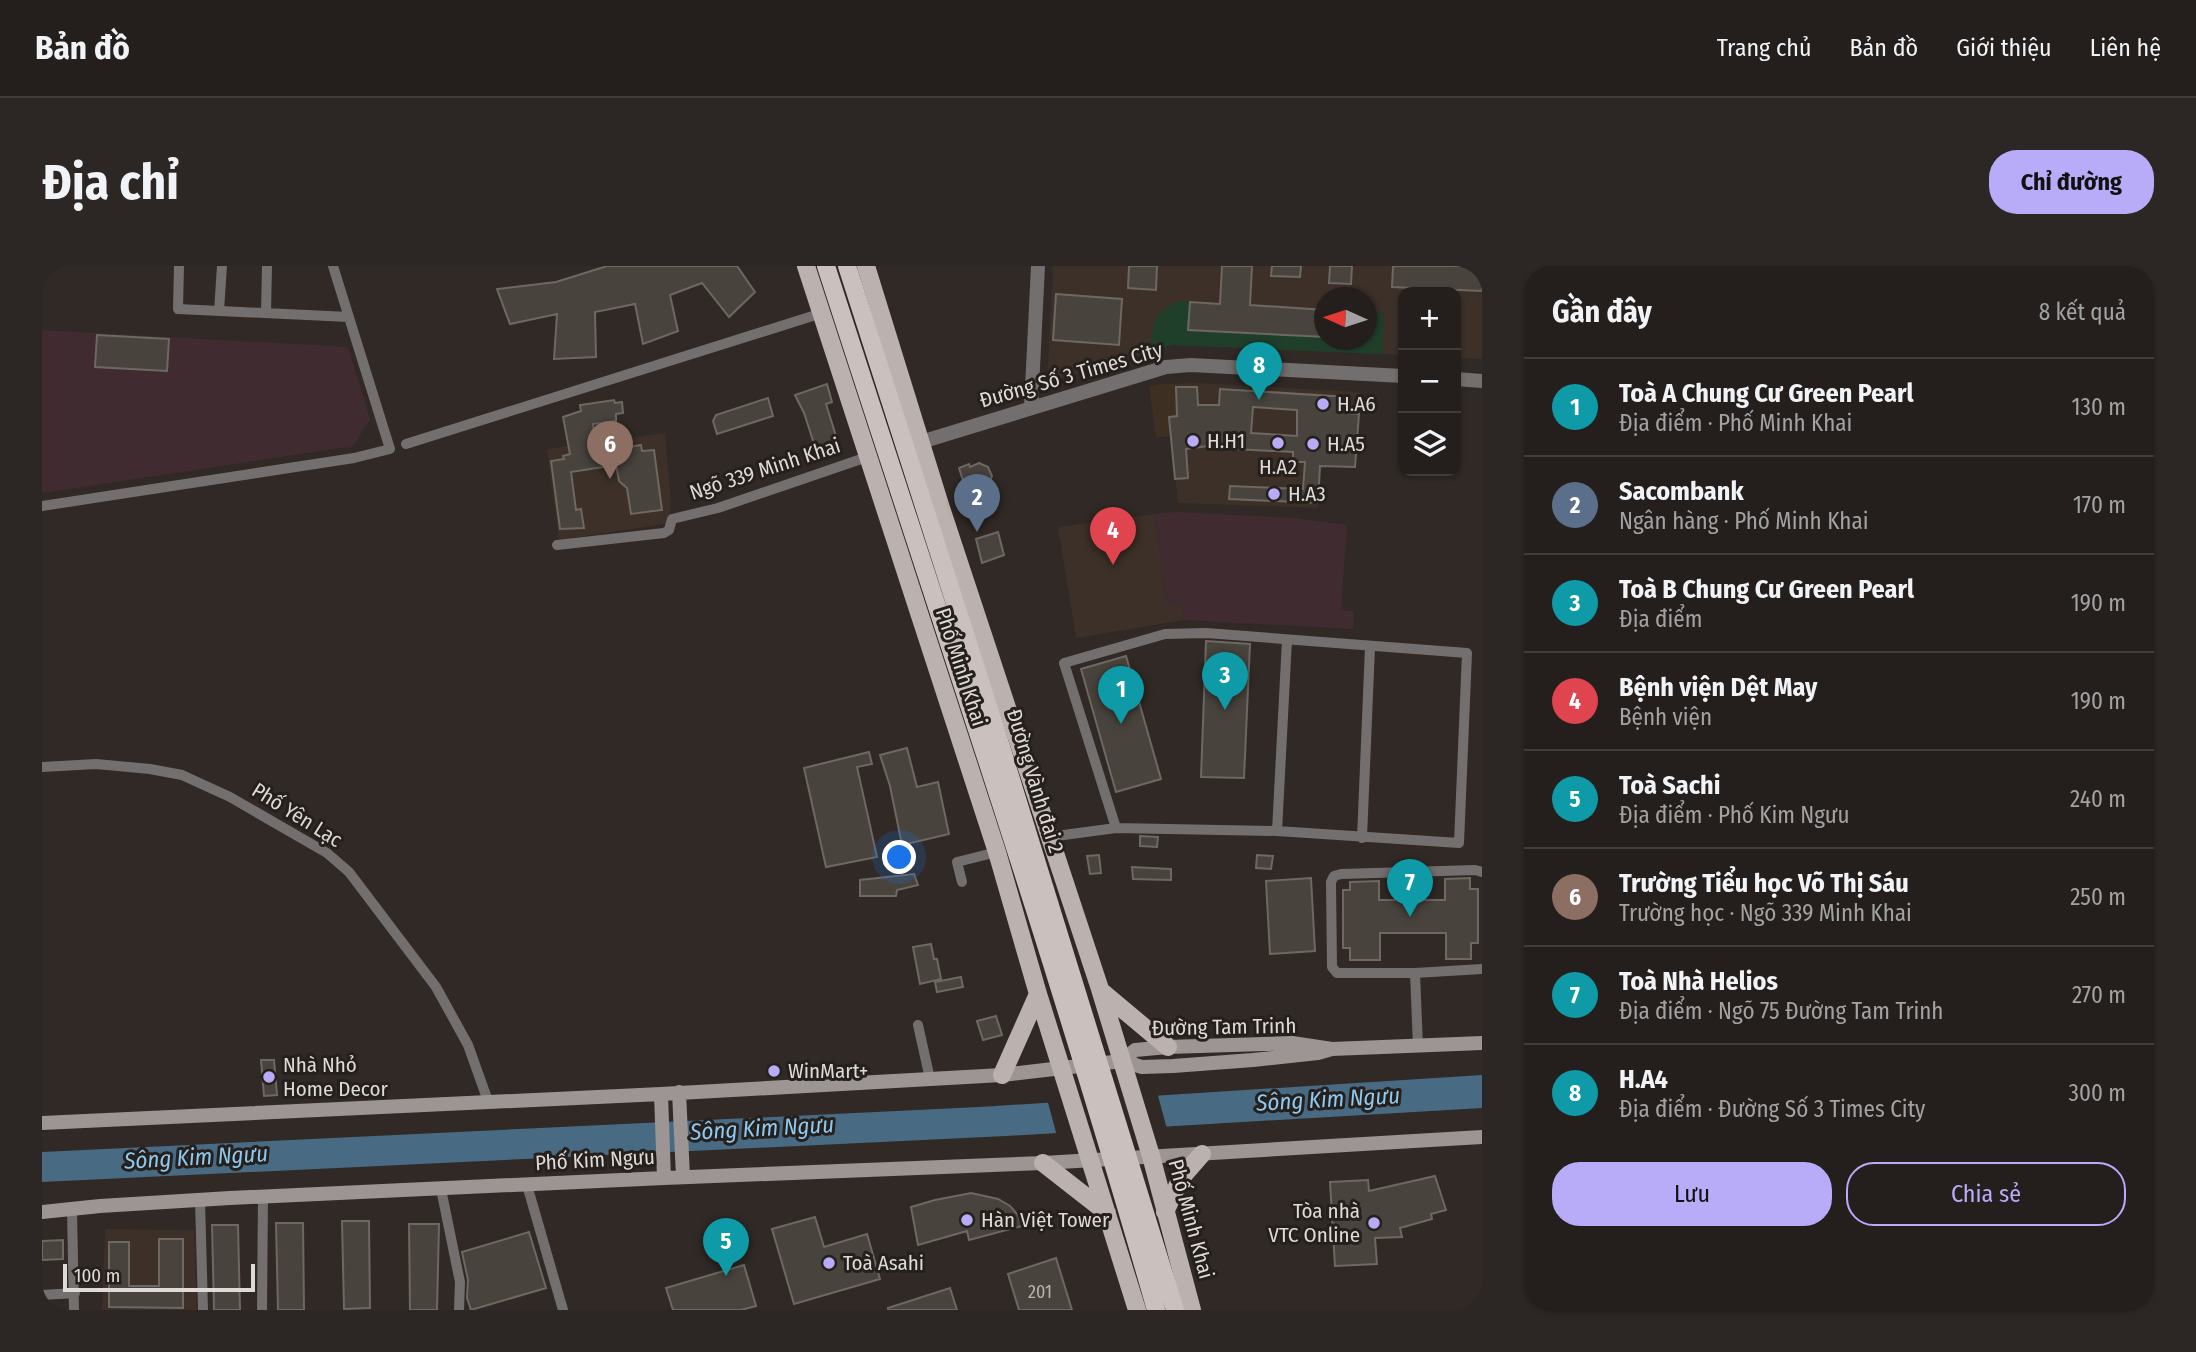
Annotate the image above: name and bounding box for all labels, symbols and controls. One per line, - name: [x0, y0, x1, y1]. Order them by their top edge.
- text: Bản đồ: [35, 28, 130, 68]
- text: Trang chủ: [1717, 34, 1811, 62]
- text: Bản đồ: [1849, 34, 1918, 62]
- text: Giới thiệu: [1956, 34, 2052, 62]
- text: Liên hệ: [2090, 34, 2161, 62]
- button: Chỉ đường: [1989, 150, 2154, 214]
- text: Địa chỉ: [42, 153, 179, 212]
- north arrow: [1314, 287, 1377, 350]
- map controls: [1398, 287, 1461, 476]
- button: +: [1398, 287, 1461, 350]
- text: Gần đây: [1552, 294, 1652, 330]
- text: 8 kết quả: [2039, 298, 2126, 326]
- street label: Đường Số 3 Times City: [976, 336, 1166, 414]
- pin: 8: [1236, 342, 1282, 400]
- button: −: [1398, 350, 1461, 413]
- text: Toà A Chung Cư Green Pearl: [1619, 378, 1914, 409]
- place label: H.A6: [1337, 391, 1376, 417]
- text: 1: [1570, 393, 1580, 421]
- text: 130 m: [2072, 393, 2126, 421]
- marker: H.A6: [1315, 396, 1331, 412]
- text: Địa điểm · Phố Minh Khai: [1619, 409, 1852, 437]
- button: layers: [1398, 413, 1461, 476]
- pin: 6: [587, 421, 633, 479]
- place label: H.H1: [1207, 428, 1245, 454]
- place label: H.A5: [1327, 431, 1365, 457]
- street label: Ngõ 339 Minh Khai: [686, 432, 844, 506]
- marker: H.H1: [1185, 433, 1201, 449]
- marker: H.A2: [1270, 435, 1286, 451]
- marker: H.A5: [1305, 436, 1321, 452]
- place label: H.A2: [1259, 454, 1297, 480]
- pin: 2: [954, 474, 1000, 532]
- text: Sacombank: [1619, 476, 1744, 507]
- place label: H.A3: [1288, 481, 1326, 507]
- marker: H.A3: [1266, 486, 1282, 502]
- text: 2: [1570, 491, 1580, 519]
- text: 170 m: [2073, 491, 2126, 519]
- pin: 4: [1090, 507, 1136, 565]
- text: Ngân hàng · Phố Minh Khai: [1619, 507, 1868, 535]
- text: Toà B Chung Cư Green Pearl: [1619, 574, 1914, 605]
- text: 3: [1570, 589, 1580, 617]
- text: 190 m: [2071, 589, 2126, 617]
- street label: Phố Minh Khai: [930, 605, 992, 729]
- text: Địa điểm: [1619, 605, 1702, 633]
- pin: 3: [1202, 652, 1248, 710]
- pin: 1: [1098, 666, 1144, 724]
- text: Bệnh viện Dệt May: [1619, 672, 1817, 703]
- text: 4: [1569, 687, 1581, 715]
- text: 190 m: [2071, 687, 2126, 715]
- text: Bệnh viện: [1619, 703, 1712, 731]
- street label: Đường Vành đai 2: [1001, 706, 1069, 856]
- text: Toà Sachi: [1619, 770, 1720, 801]
- street label: Phố Yên Lạc: [247, 777, 347, 853]
- text: 5: [1569, 785, 1581, 813]
- text: 240 m: [2070, 785, 2126, 813]
- text: Địa điểm · Phố Kim Ngưu: [1619, 801, 1850, 829]
- your location: [882, 840, 916, 874]
- pin: 7: [1387, 859, 1433, 917]
- text: Trường Tiểu học Võ Thị Sáu: [1619, 868, 1909, 899]
- text: 6: [1569, 883, 1581, 911]
- text: 250 m: [2070, 883, 2126, 911]
- text: Trường học · Ngõ 339 Minh Khai: [1619, 899, 1912, 927]
- text: Toà Nhà Helios: [1619, 966, 1778, 997]
- text: 7: [1570, 981, 1580, 1009]
- text: 270 m: [2072, 981, 2126, 1009]
- text: Địa điểm · Ngõ 75 Đường Tam Trinh: [1619, 997, 1943, 1025]
- street label: Đường Tam Trinh: [1151, 1013, 1297, 1041]
- place label: Nhà Nhỏ Home Decor: [283, 1052, 388, 1102]
- place label: WinMart+: [788, 1058, 868, 1084]
- marker: WinMart+: [766, 1063, 782, 1079]
- text: H.A4: [1619, 1064, 1668, 1095]
- marker: Nhà Nhỏ Home Decor: [261, 1069, 277, 1085]
- text: 8: [1569, 1079, 1581, 1107]
- text: 300 m: [2069, 1079, 2126, 1107]
- water label: Sông Kim Ngưu: [1254, 1081, 1401, 1117]
- text: Địa điểm · Đường Số 3 Times City: [1619, 1095, 1925, 1123]
- water label: Sông Kim Ngưu: [688, 1110, 835, 1146]
- water label: Sông Kim Ngưu: [122, 1139, 269, 1175]
- street label: Phố Kim Ngưu: [534, 1144, 656, 1176]
- street label: Phố Minh Khai: [1163, 1156, 1219, 1282]
- button: Lưu: [1552, 1162, 1832, 1226]
- button: Chia sẻ: [1846, 1162, 2126, 1226]
- place label: Tòa nhà VTC Online: [1268, 1198, 1360, 1248]
- place label: Hàn Việt Tower: [981, 1207, 1110, 1233]
- marker: Hàn Việt Tower: [959, 1212, 975, 1228]
- marker: Tòa nhà VTC Online: [1366, 1215, 1382, 1231]
- pin: 5: [703, 1218, 749, 1276]
- place label: Toà Asahi: [843, 1250, 924, 1276]
- marker: Toà Asahi: [821, 1255, 837, 1271]
- scale bar: [63, 1261, 256, 1293]
- text: 100 m: [74, 1264, 120, 1287]
- house number: 201: [1028, 1281, 1052, 1303]

